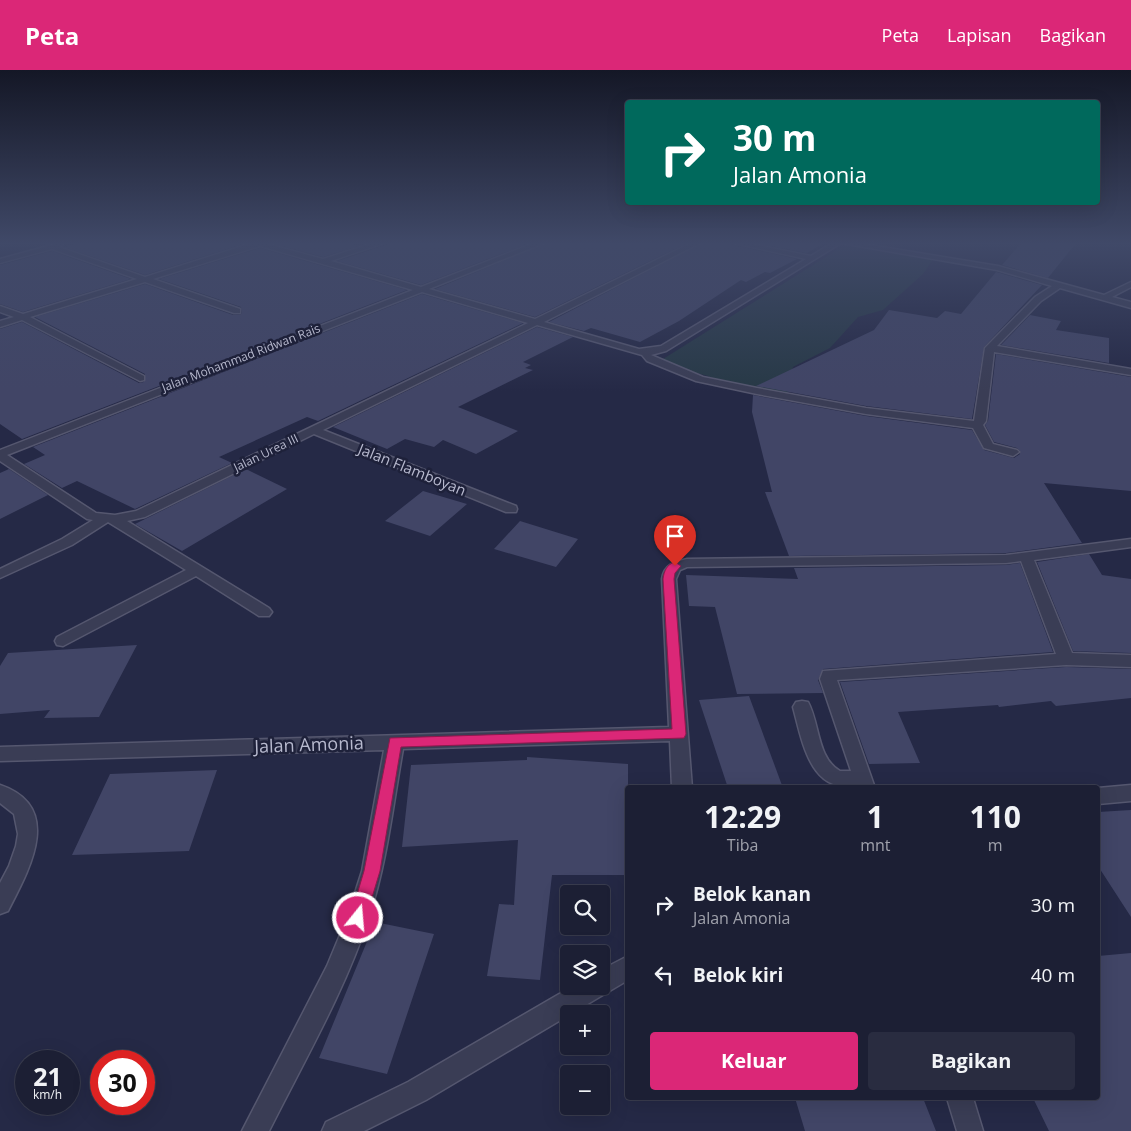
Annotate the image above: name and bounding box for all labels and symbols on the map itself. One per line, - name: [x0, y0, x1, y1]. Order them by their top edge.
- street label: Jalan Mohammad Ridwan Rais: [158, 319, 323, 396]
- street label: Jalan Urea III: [230, 430, 301, 476]
- street label: Jalan Flamboyan: [354, 438, 469, 500]
- pin: [654, 515, 696, 566]
- street label: Jalan Amonia: [252, 730, 364, 758]
- position arrow: [331, 891, 383, 943]
- speed limit sign: 30: [90, 1050, 155, 1115]

